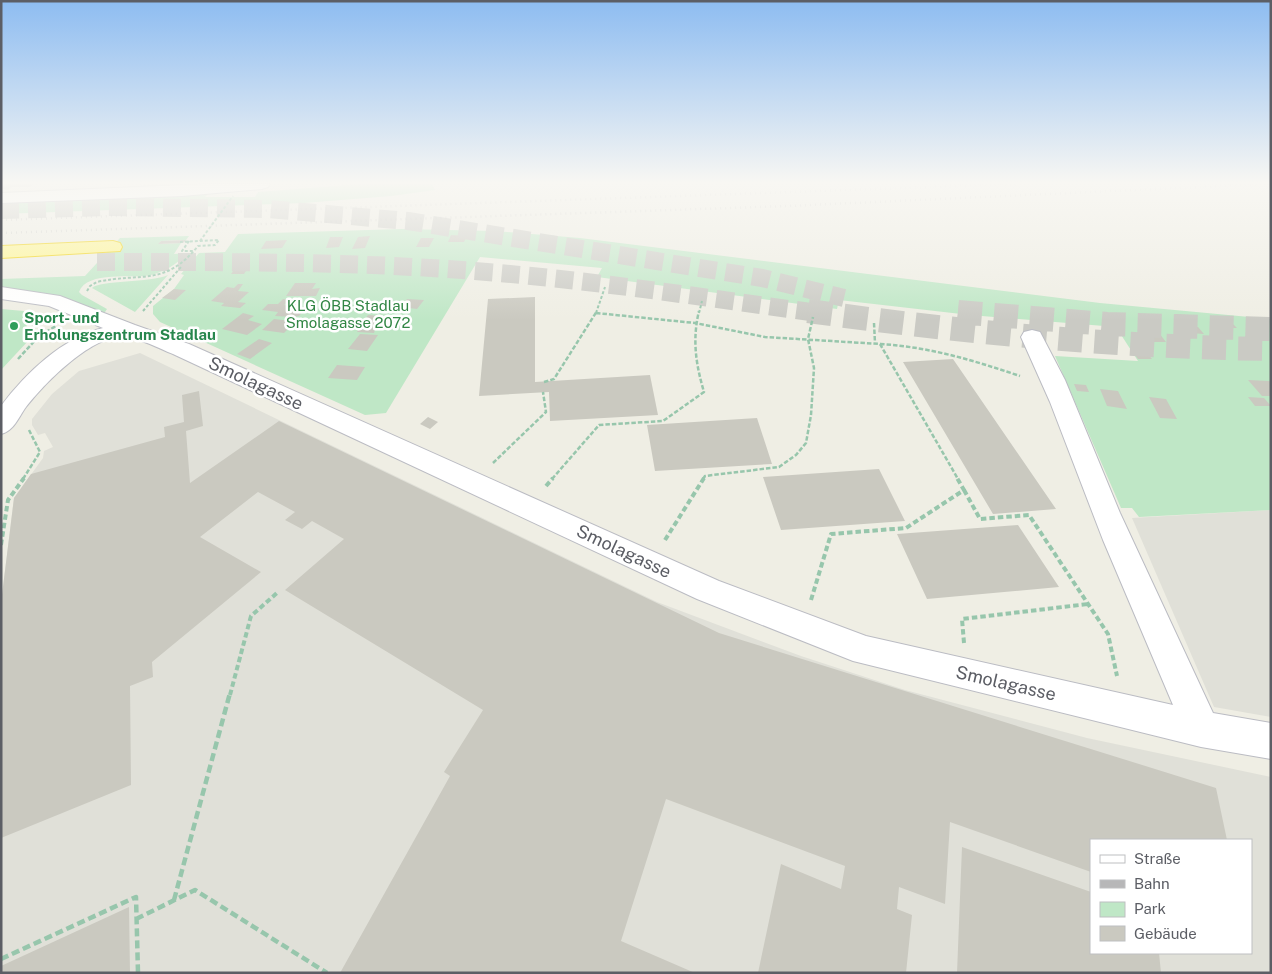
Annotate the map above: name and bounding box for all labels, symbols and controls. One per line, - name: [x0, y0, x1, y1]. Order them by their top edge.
- park label: KLG ÖBB Stadlau Smolagasse 2072: [286, 296, 410, 331]
- place label: Sport- und Erholungszentrum Stadlau: [24, 309, 216, 343]
- marker: Sport- und Erholungszentrum Stadlau: [8, 320, 20, 332]
- street label: Smolagasse: [205, 352, 307, 414]
- street label: Smolagasse: [573, 520, 675, 582]
- street label: Smolagasse: [954, 661, 1058, 705]
- legend: [1090, 839, 1252, 954]
- text: Straße: [1134, 850, 1181, 867]
- text: Bahn: [1134, 875, 1170, 892]
- text: Park: [1134, 900, 1166, 917]
- text: Gebäude: [1134, 925, 1197, 942]

